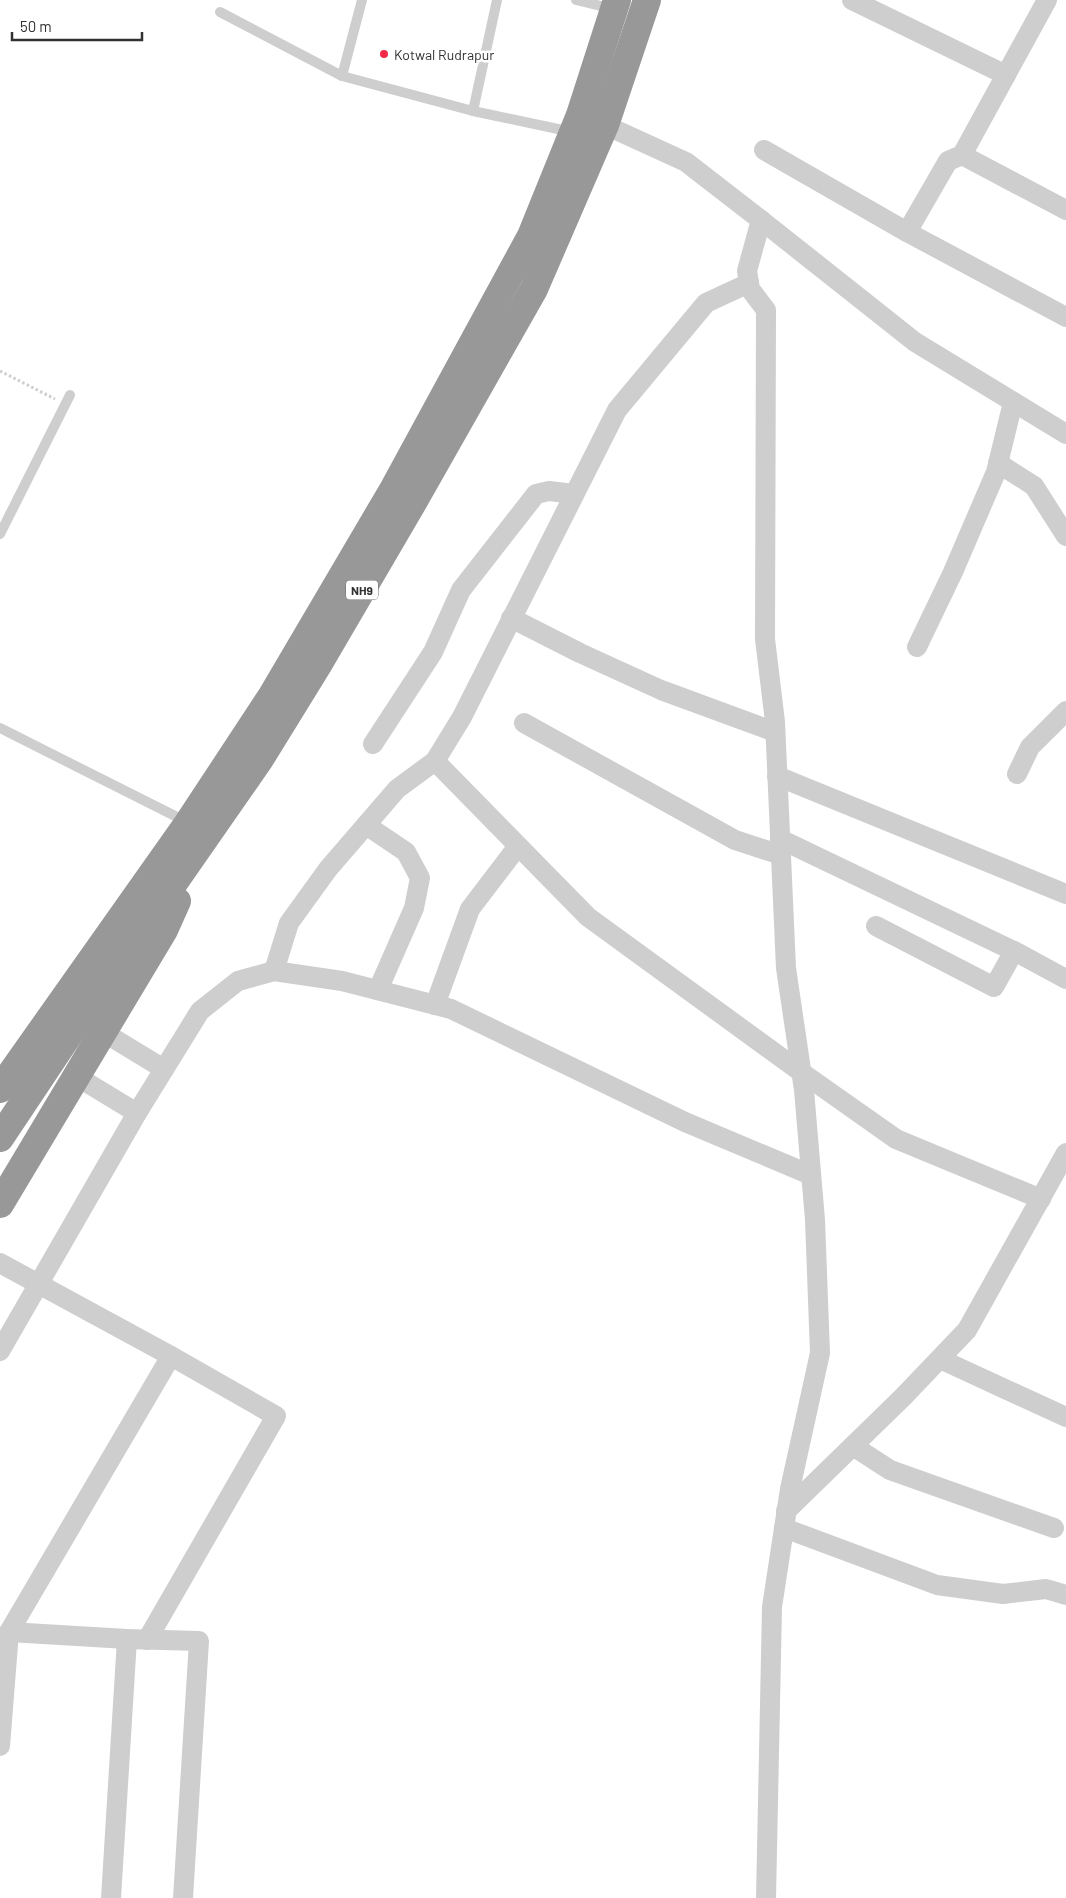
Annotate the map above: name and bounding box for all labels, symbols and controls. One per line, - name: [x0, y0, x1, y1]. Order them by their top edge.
- scale bar: [12, 10, 142, 42]
- text: 50 m: [20, 17, 52, 35]
- place label: Kotwal Rudrapur: [394, 46, 494, 63]
- marker: Kotwal Rudrapur: [378, 48, 390, 60]
- road number: NH9: [346, 580, 378, 600]

